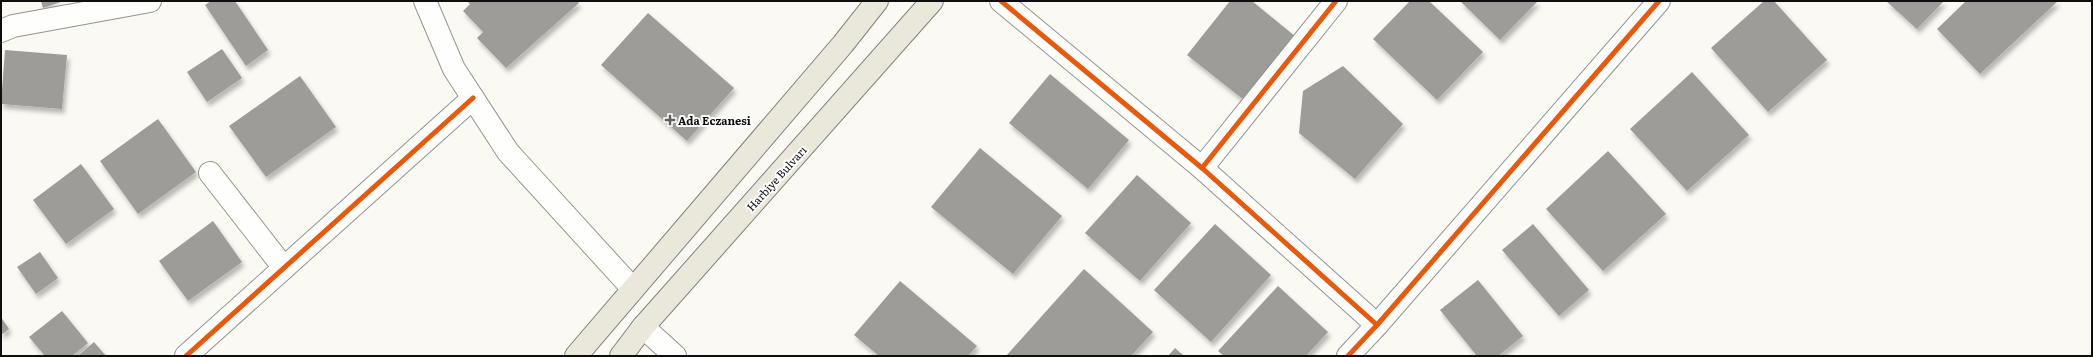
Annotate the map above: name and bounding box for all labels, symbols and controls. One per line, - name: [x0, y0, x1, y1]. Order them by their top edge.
- place label: Ada Eczanesi: [678, 112, 751, 128]
- marker: Ada Eczanesi: [665, 115, 675, 125]
- street label: Harbiye Bulvarı: [742, 142, 810, 214]

